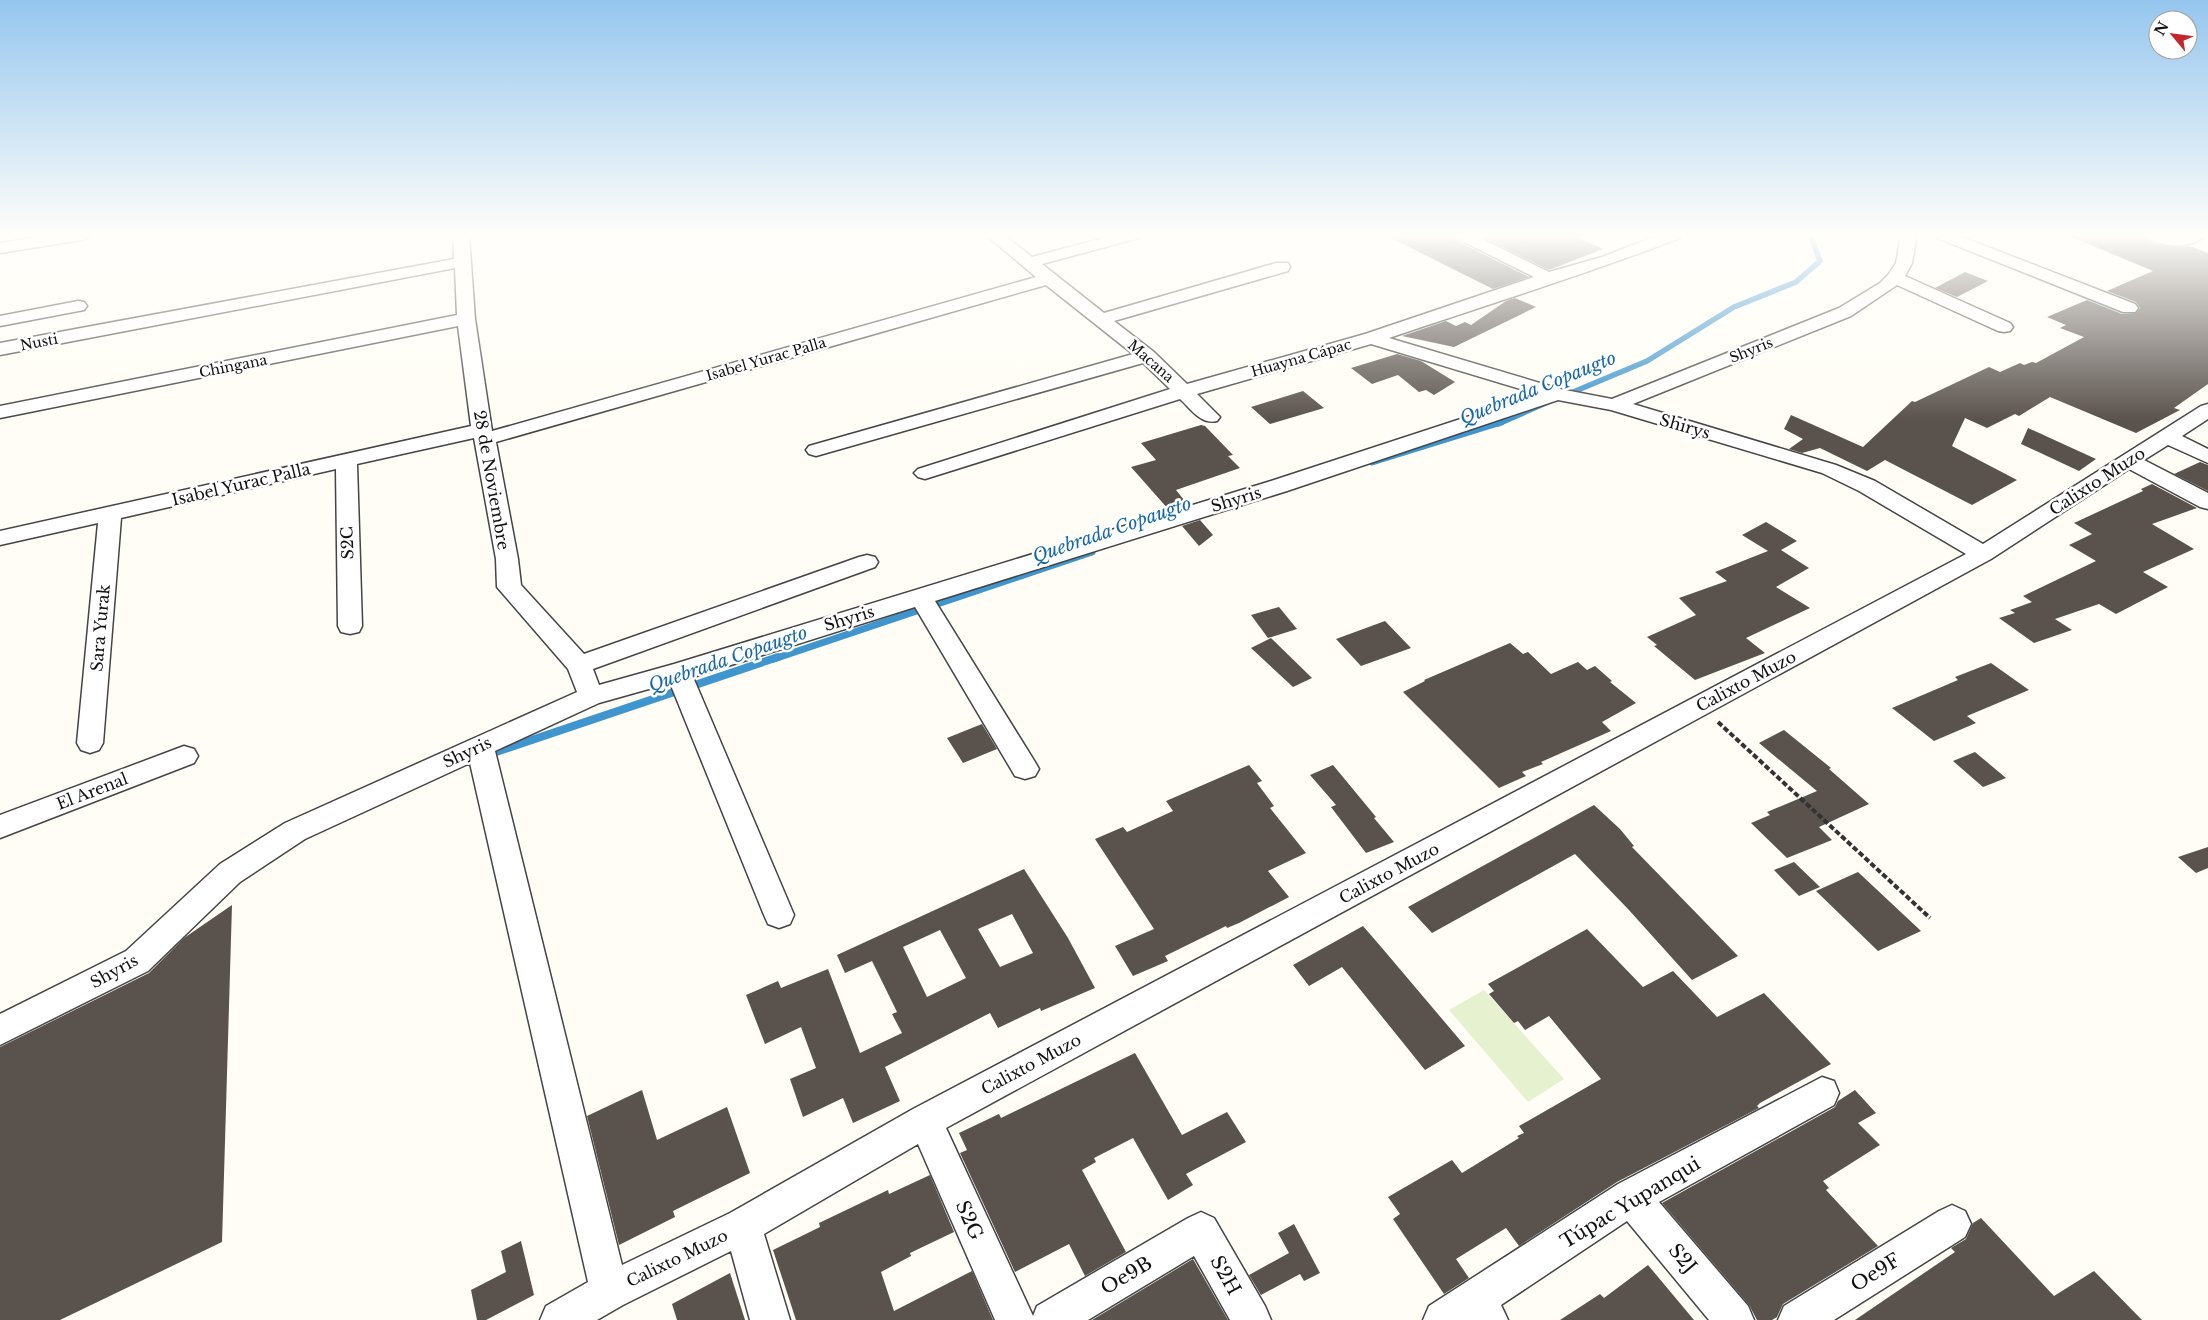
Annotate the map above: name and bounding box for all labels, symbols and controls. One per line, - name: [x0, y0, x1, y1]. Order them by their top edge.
- north arrow: [2148, 10, 2198, 60]
- text: N: [2151, 19, 2173, 39]
- street label: Nusti: [19, 329, 60, 354]
- street label: Isabel Yurac Palla: [704, 333, 828, 385]
- street label: Shyris: [1727, 333, 1775, 367]
- street label: Huayna Cápac: [1249, 335, 1354, 381]
- street label: Macana: [1124, 336, 1178, 386]
- water label: Quebrada Copaugto: [1457, 347, 1619, 429]
- street label: Chingana: [198, 351, 269, 381]
- street label: 28 de Noviembre: [470, 409, 514, 551]
- street label: Shirys: [1657, 409, 1713, 443]
- street label: Calixto Muzo: [2045, 443, 2149, 519]
- street label: Isabel Yurac Palla: [170, 458, 312, 510]
- street label: Shyris: [1208, 482, 1264, 516]
- water label: Quebrada Copaugto: [1030, 492, 1194, 568]
- street label: S2C: [336, 526, 358, 560]
- street label: Sara Yurak: [86, 583, 114, 672]
- street label: Shyris: [821, 601, 877, 635]
- water label: Quebrada Copaugto: [646, 621, 810, 697]
- street label: Calixto Muzo: [1693, 646, 1799, 716]
- street label: Shyris: [439, 732, 495, 772]
- street label: El Arenal: [53, 768, 131, 814]
- street label: Calixto Muzo: [1336, 838, 1442, 908]
- street label: Shyris: [87, 950, 141, 992]
- street label: Calixto Muzo: [978, 1029, 1084, 1099]
- street label: Túpac Yupanqui: [1556, 1151, 1705, 1253]
- street label: S2G: [951, 1197, 988, 1244]
- street label: Calixto Muzo: [623, 1225, 731, 1291]
- street label: S2J: [1664, 1239, 1702, 1278]
- street label: Oe9F: [1846, 1248, 1904, 1296]
- street label: Oe9B: [1096, 1251, 1156, 1300]
- street label: S2H: [1205, 1251, 1246, 1299]

